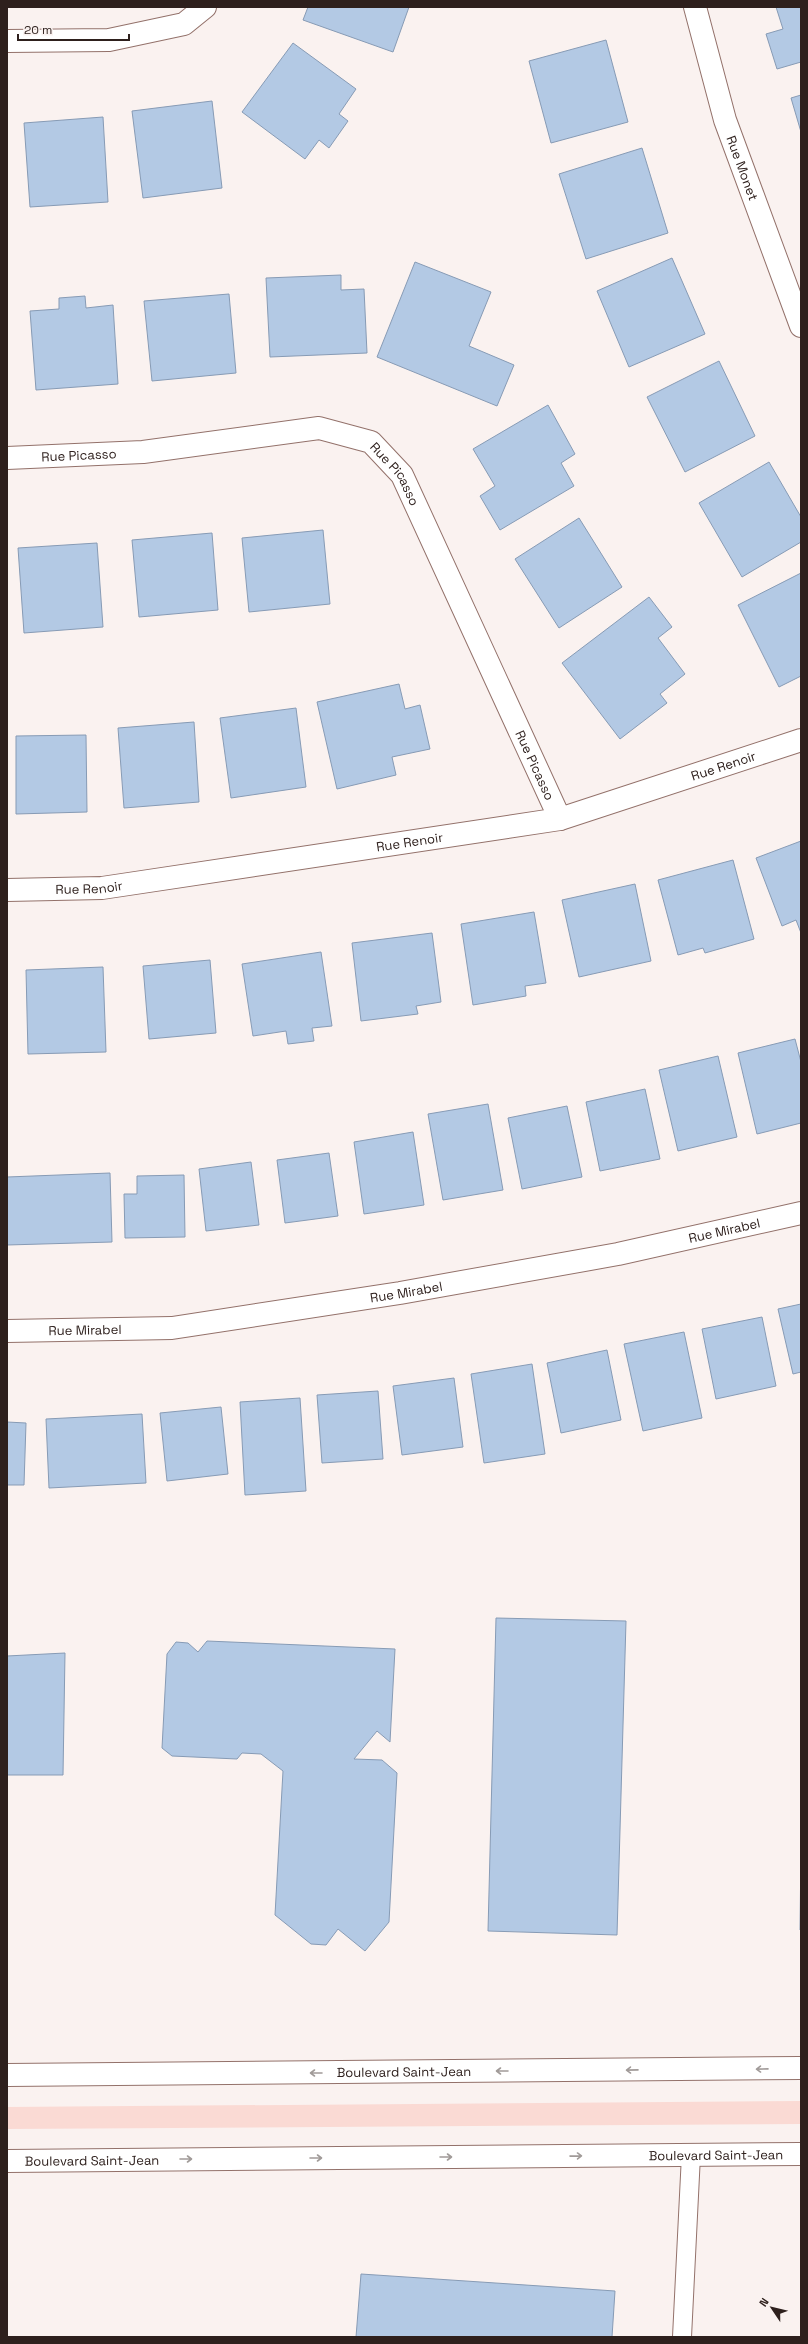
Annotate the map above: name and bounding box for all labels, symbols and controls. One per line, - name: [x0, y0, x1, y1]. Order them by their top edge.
- scale bar: [18, 16, 129, 42]
- text: 20 m: [24, 22, 52, 38]
- street label: Rue Monet: [722, 133, 762, 203]
- street label: Rue Picasso: [366, 439, 423, 508]
- street label: Rue Picasso: [41, 445, 117, 465]
- street label: Rue Picasso: [511, 727, 558, 803]
- street label: Rue Renoir: [689, 747, 758, 785]
- street label: Rue Renoir: [375, 829, 444, 856]
- street label: Rue Renoir: [55, 877, 124, 898]
- street label: Rue Mirabel: [687, 1214, 762, 1247]
- street label: Rue Mirabel: [369, 1278, 444, 1306]
- street label: Rue Mirabel: [48, 1321, 122, 1339]
- street label: Boulevard Saint-Jean: [337, 2063, 471, 2081]
- one-way arrow: [756, 2065, 769, 2073]
- one-way arrow: [626, 2066, 639, 2074]
- one-way arrow: [496, 2067, 509, 2075]
- one-way arrow: [310, 2069, 323, 2077]
- street label: Boulevard Saint-Jean: [649, 2146, 783, 2164]
- street label: Boulevard Saint-Jean: [25, 2152, 159, 2170]
- one-way arrow: [569, 2152, 582, 2160]
- one-way arrow: [439, 2153, 452, 2161]
- one-way arrow: [309, 2154, 322, 2162]
- one-way arrow: [179, 2155, 192, 2163]
- north arrow: [752, 2288, 792, 2328]
- text: N: [756, 2295, 772, 2309]

